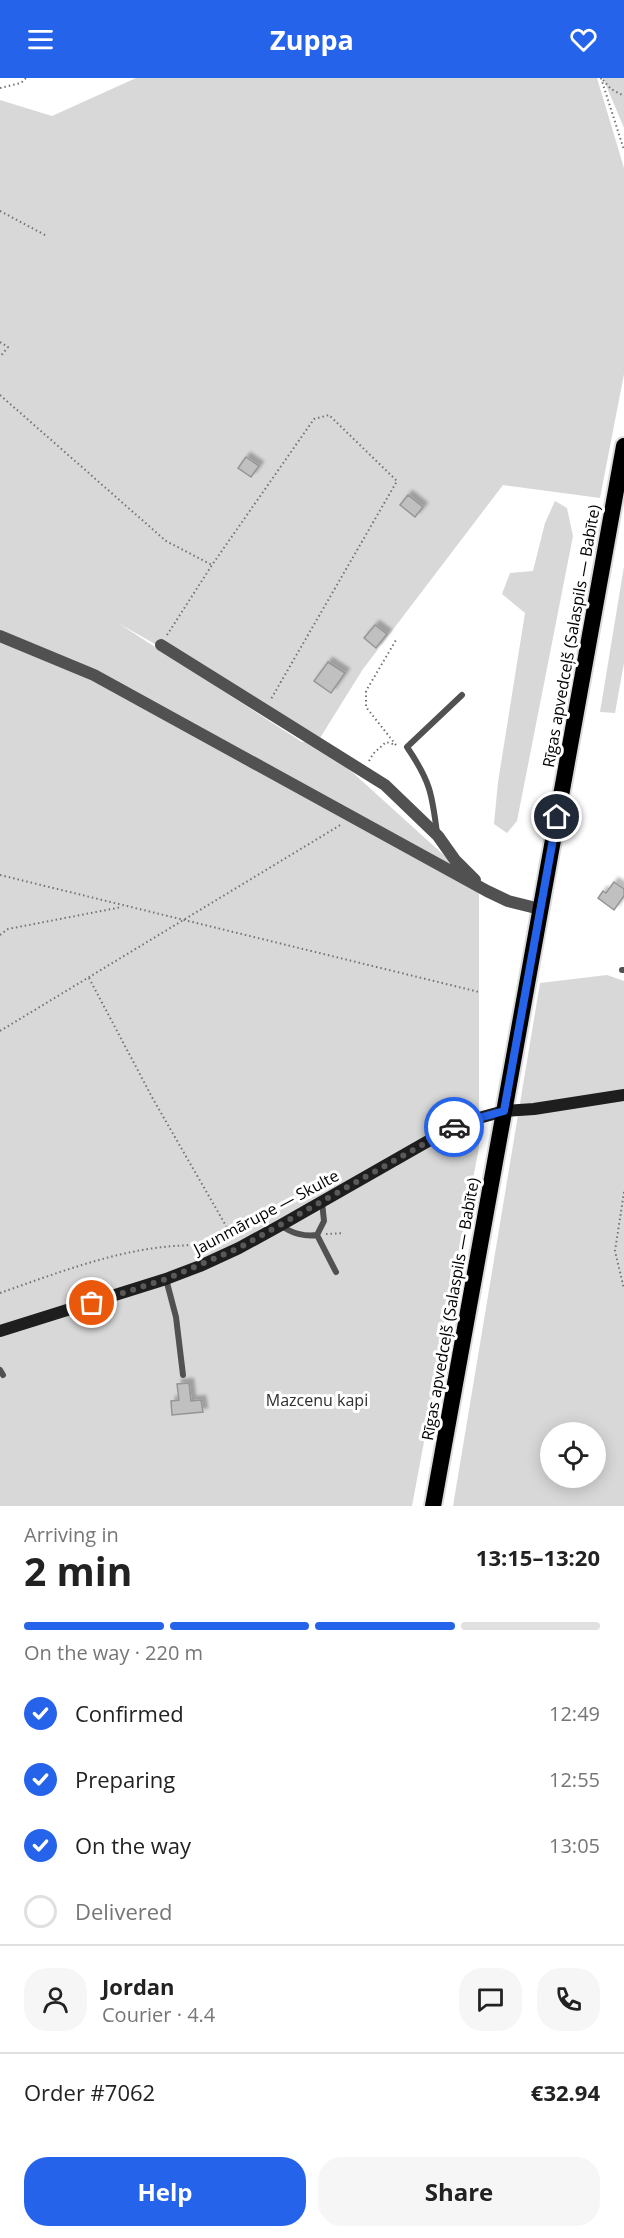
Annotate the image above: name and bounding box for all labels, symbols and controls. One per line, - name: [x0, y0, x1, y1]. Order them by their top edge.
- text: Zuppa: [270, 21, 354, 58]
- icon: menu: [24, 23, 57, 56]
- icon: heart: [567, 23, 600, 56]
- street label: Rīgas apvedceļš (Salaspils — Babīte): [537, 503, 605, 769]
- pin: [531, 791, 582, 842]
- icon: home: [540, 800, 573, 833]
- courier: [424, 1097, 484, 1157]
- icon: car: [438, 1111, 471, 1144]
- street label: Jaunmārupe — Skulte: [188, 1164, 343, 1261]
- street label: Rīgas apvedceļš (Salaspils — Babīte): [416, 1176, 484, 1442]
- pin: [66, 1277, 117, 1328]
- icon: bag: [75, 1286, 108, 1319]
- park label: Mazcenu kapi: [266, 1389, 368, 1411]
- map controls: [540, 1422, 606, 1488]
- button: locate: [540, 1422, 606, 1488]
- text: Arriving in: [24, 1521, 119, 1548]
- text: 13:15–13:20: [476, 1542, 600, 1572]
- text: 2 min: [24, 1544, 132, 1597]
- text: On the way · 220 m: [24, 1639, 203, 1666]
- icon: check: [24, 1697, 57, 1730]
- text: Confirmed: [75, 1698, 184, 1728]
- text: 12:49: [549, 1700, 600, 1727]
- icon: check: [24, 1763, 57, 1796]
- text: Preparing: [75, 1764, 175, 1794]
- text: 12:55: [549, 1766, 600, 1793]
- icon: check: [24, 1829, 57, 1862]
- text: On the way: [75, 1830, 191, 1860]
- text: 13:05: [549, 1832, 600, 1859]
- text: Delivered: [75, 1896, 173, 1926]
- button: person: [24, 1968, 87, 2031]
- button: chat: [459, 1968, 522, 2031]
- button: phone: [537, 1968, 600, 2031]
- text: Jordan: [102, 1971, 175, 2001]
- text: Courier · 4.4: [102, 2001, 215, 2028]
- text: Order #7062: [24, 2077, 155, 2107]
- text: €32.94: [531, 2077, 600, 2107]
- button: Help: [24, 2157, 306, 2226]
- button: Share: [318, 2157, 600, 2226]

